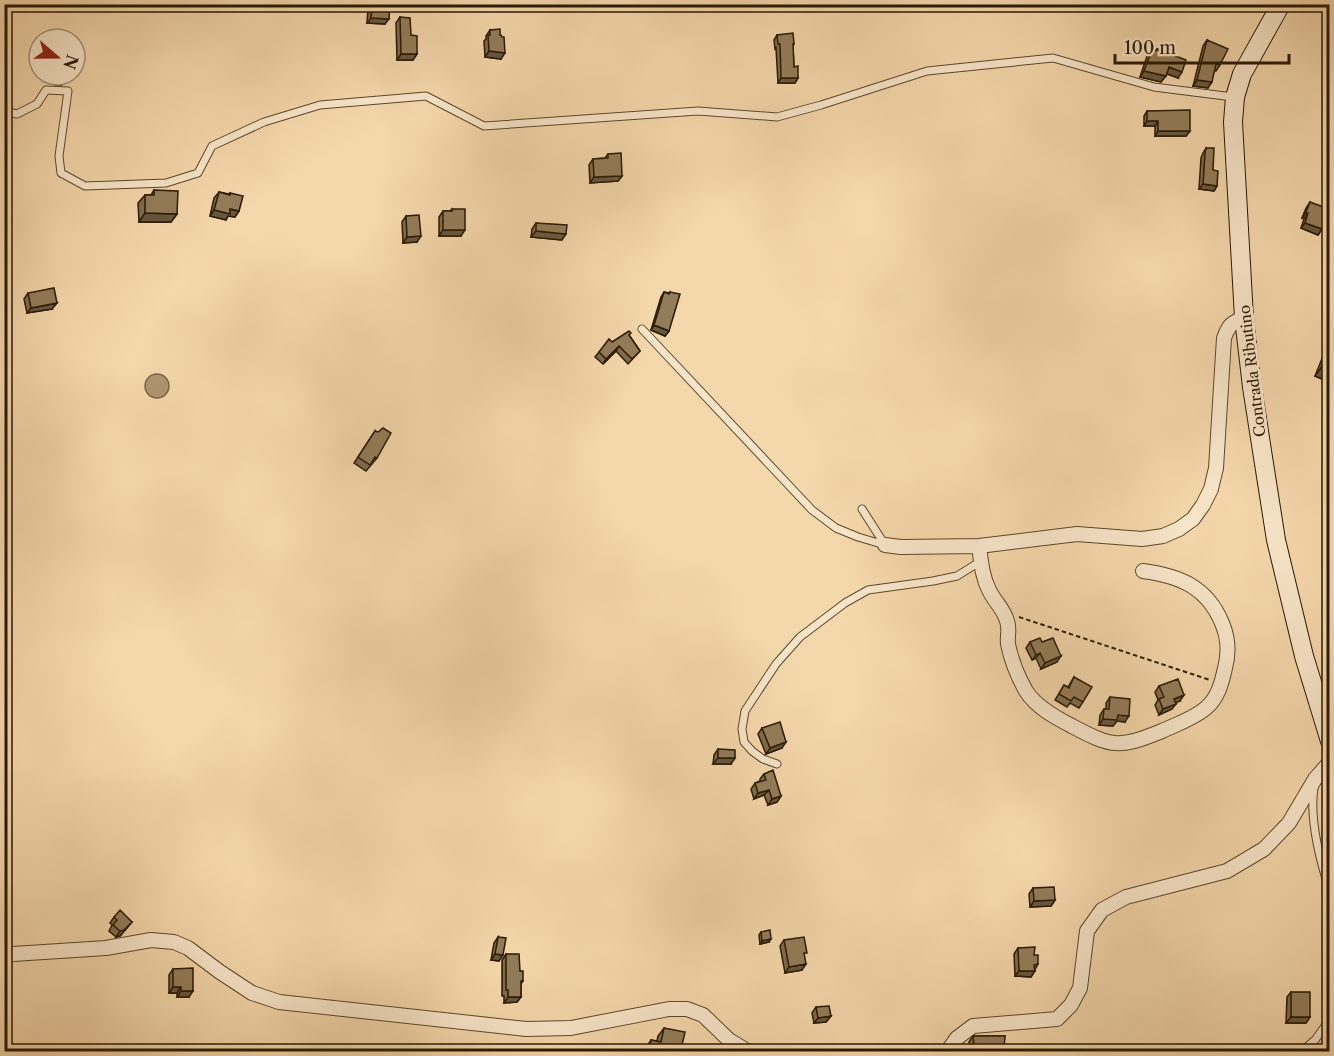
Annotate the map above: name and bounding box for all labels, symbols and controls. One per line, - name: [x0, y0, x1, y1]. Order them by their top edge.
- north arrow: [27, 27, 87, 87]
- scale bar: [1115, 27, 1289, 65]
- text: 100 m: [1124, 37, 1176, 59]
- text: N: [59, 52, 83, 72]
- street label: Contrada Ributino: [1234, 304, 1270, 438]

